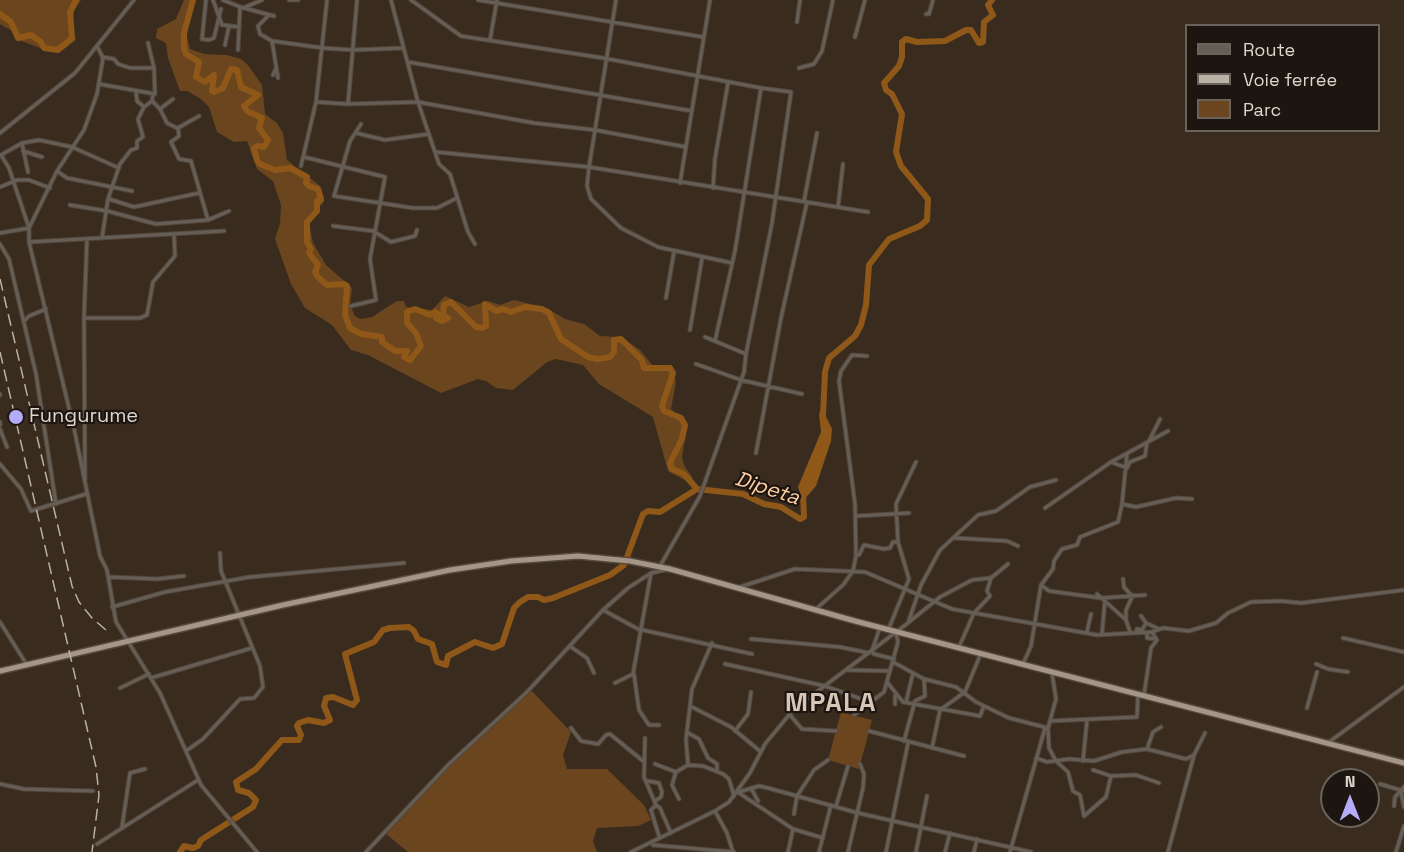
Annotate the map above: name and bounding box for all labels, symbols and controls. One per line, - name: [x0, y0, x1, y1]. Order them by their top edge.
- legend: [1185, 24, 1380, 132]
- text: Route: [1243, 38, 1295, 61]
- text: Voie ferrée: [1243, 68, 1337, 91]
- text: Parc: [1243, 98, 1281, 121]
- place label: Fungurume: [29, 405, 138, 429]
- marker: Fungurume: [7, 408, 25, 426]
- water label: Dipeta: [732, 467, 802, 511]
- district label: MPALA: [785, 688, 877, 720]
- north arrow: [1320, 768, 1380, 828]
- text: N: [1345, 771, 1355, 792]

